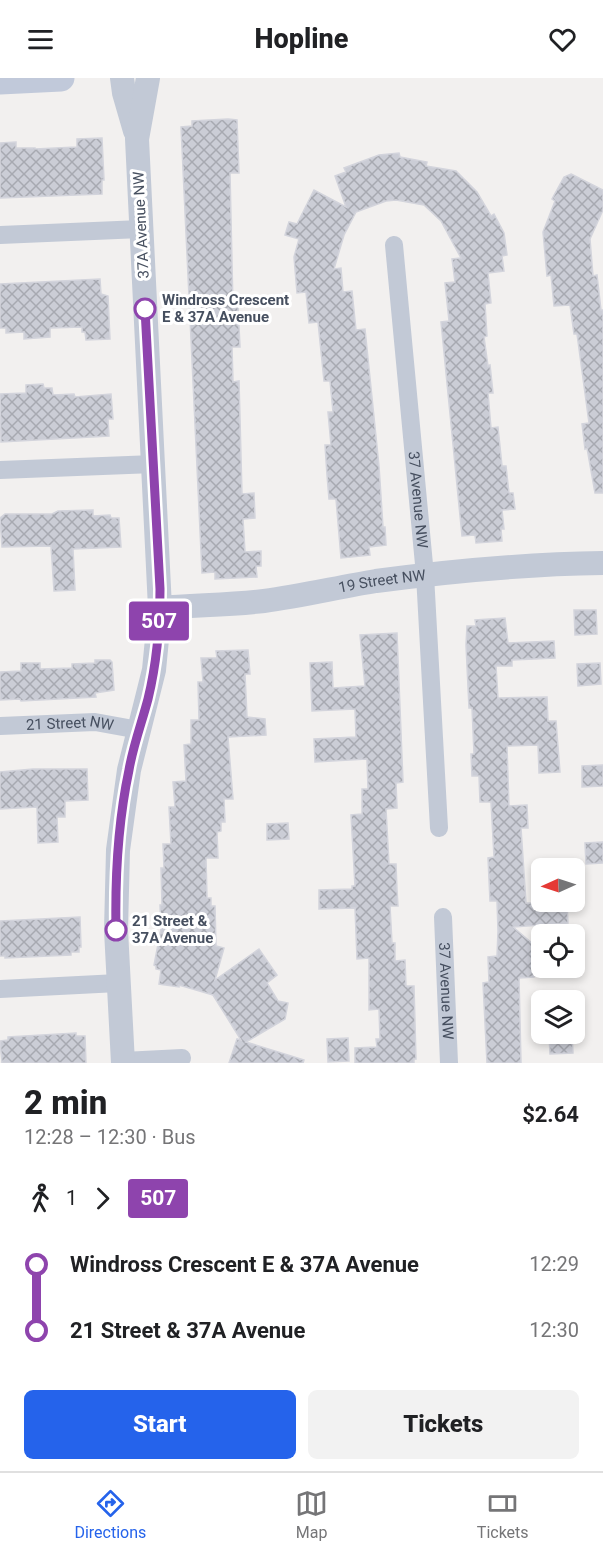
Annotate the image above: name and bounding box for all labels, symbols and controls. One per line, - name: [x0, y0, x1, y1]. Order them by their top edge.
- icon: menu: [24, 23, 57, 56]
- text: Hopline: [255, 23, 348, 55]
- icon: heart: [546, 23, 579, 56]
- street label: 37A Avenue NW: [129, 171, 153, 279]
- place label: Windross Crescent E & 37A Avenue: [162, 291, 289, 326]
- marker: Windross Crescent E & 37A Avenue: [134, 298, 156, 320]
- street label: 37 Avenue NW: [404, 451, 431, 549]
- street label: 19 Street NW: [337, 566, 427, 597]
- line badge: 507: [124, 602, 194, 640]
- text: 507: [141, 609, 177, 633]
- street label: 21 Street NW: [26, 712, 115, 734]
- north arrow: [531, 858, 585, 912]
- map controls: [531, 858, 585, 1044]
- place label: 21 Street & 37A Avenue: [132, 912, 213, 947]
- marker: 21 Street & 37A Avenue: [105, 919, 127, 941]
- button: locate: [531, 924, 585, 978]
- street label: 37 Avenue NW: [435, 942, 457, 1040]
- button: layers: [531, 990, 585, 1044]
- text: 2 min: [24, 1083, 107, 1122]
- text: $2.64: [522, 1102, 579, 1127]
- text: 12:28 – 12:30 · Bus: [24, 1125, 196, 1149]
- icon: walk: [24, 1182, 57, 1215]
- icon: forward: [86, 1182, 119, 1215]
- text: 1: [66, 1186, 77, 1210]
- text: 507: [140, 1186, 176, 1210]
- text: Windross Crescent E & 37A Avenue: [70, 1252, 419, 1277]
- text: 12:29: [529, 1252, 579, 1276]
- text: 21 Street & 37A Avenue: [70, 1318, 305, 1343]
- text: 12:30: [529, 1318, 579, 1342]
- button: Start: [24, 1390, 296, 1459]
- button: Tickets: [308, 1390, 579, 1459]
- tab: Directions: [74, 1487, 146, 1542]
- tab: Map: [295, 1487, 328, 1542]
- tab: Tickets: [477, 1487, 529, 1542]

